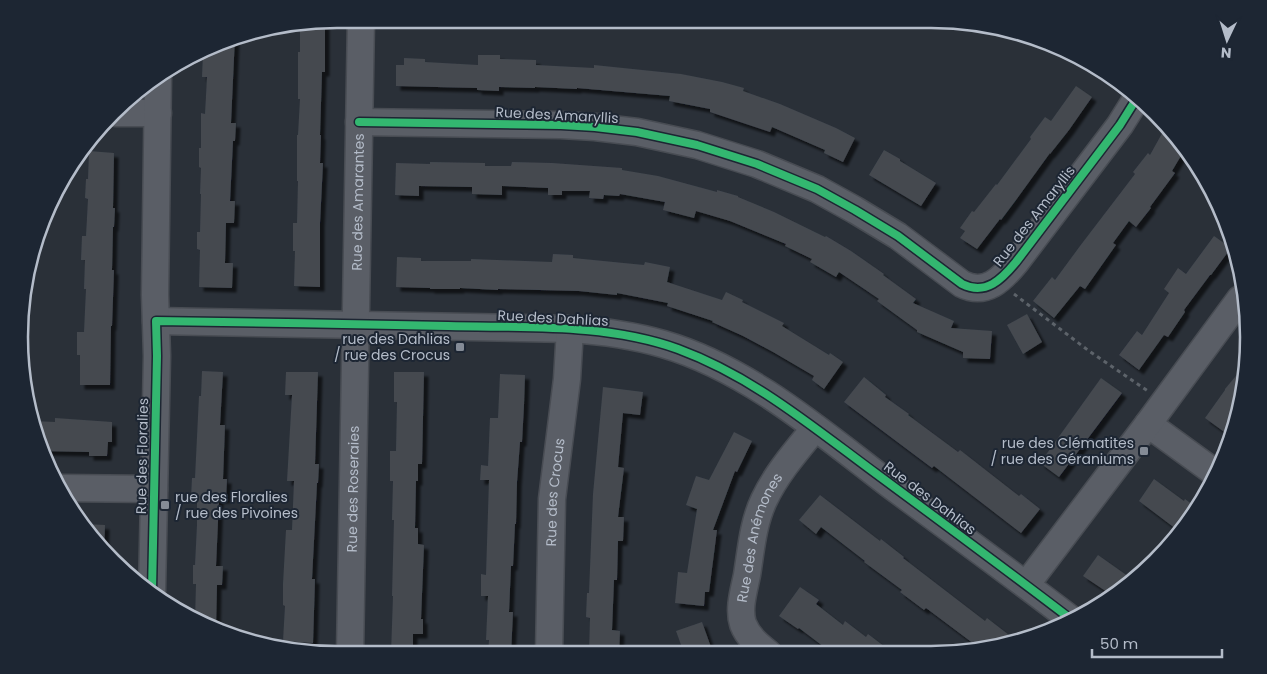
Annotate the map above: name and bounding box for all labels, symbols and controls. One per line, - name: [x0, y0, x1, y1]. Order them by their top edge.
- north arrow: [1202, 15, 1252, 65]
- text: N: [1220, 43, 1232, 63]
- street label: Rue des Amaryllis: [495, 102, 619, 128]
- street label: Rue des Amarantes: [347, 133, 369, 271]
- street label: Rue des Amaryllis: [988, 161, 1080, 271]
- street label: Rue des Dahlias: [497, 305, 609, 331]
- place label: rue des Dahlias / rue des Crocus: [334, 329, 450, 365]
- marker: rue des Dahlias / rue des Crocus: [454, 341, 466, 353]
- street label: Rue des Floralies: [131, 398, 153, 514]
- street label: Rue des Roseraies: [342, 425, 364, 553]
- place label: rue des Clématites / rue des Géraniums: [990, 433, 1134, 469]
- street label: Rue des Crocus: [541, 437, 570, 547]
- marker: rue des Clématites / rue des Géraniums: [1138, 445, 1150, 457]
- street label: Rue des Dahlias: [880, 457, 980, 539]
- street label: Rue des Anémones: [732, 469, 787, 604]
- place label: rue des Floralies / rue des Pivoines: [175, 487, 298, 523]
- marker: rue des Floralies / rue des Pivoines: [159, 499, 171, 511]
- scale bar: [1092, 626, 1222, 658]
- text: 50 m: [1100, 633, 1138, 654]

